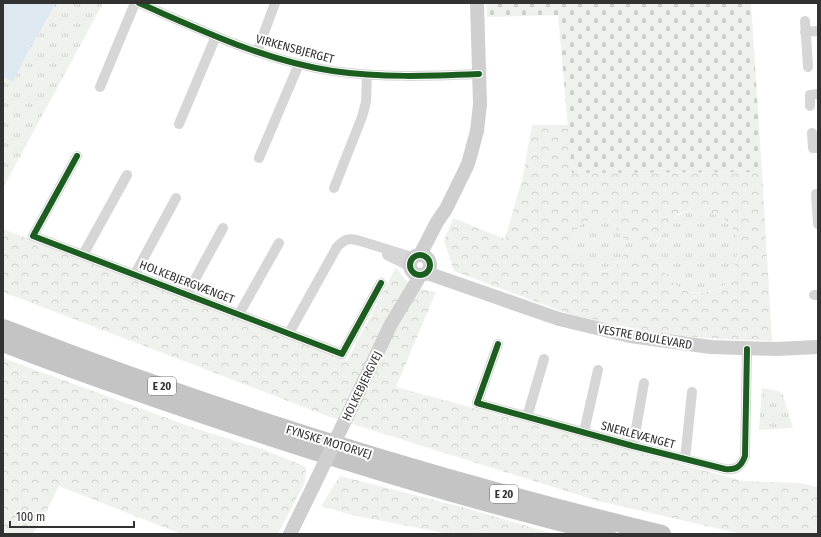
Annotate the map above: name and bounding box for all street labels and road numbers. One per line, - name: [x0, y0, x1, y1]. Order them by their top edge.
- street label: VIRKENSBJERGET: [254, 32, 336, 66]
- street label: HOLKEBJERGVÆNGET: [138, 257, 237, 307]
- street label: VESTRE BOULEVARD: [597, 322, 693, 352]
- street label: HOLKEBJERGVEJ: [339, 349, 385, 423]
- road number: E 20: [148, 377, 176, 395]
- street label: SNERLEVÆNGET: [599, 418, 677, 452]
- street label: FYNSKE MOTORVEJ: [284, 422, 374, 462]
- road number: E 20: [490, 485, 518, 503]

